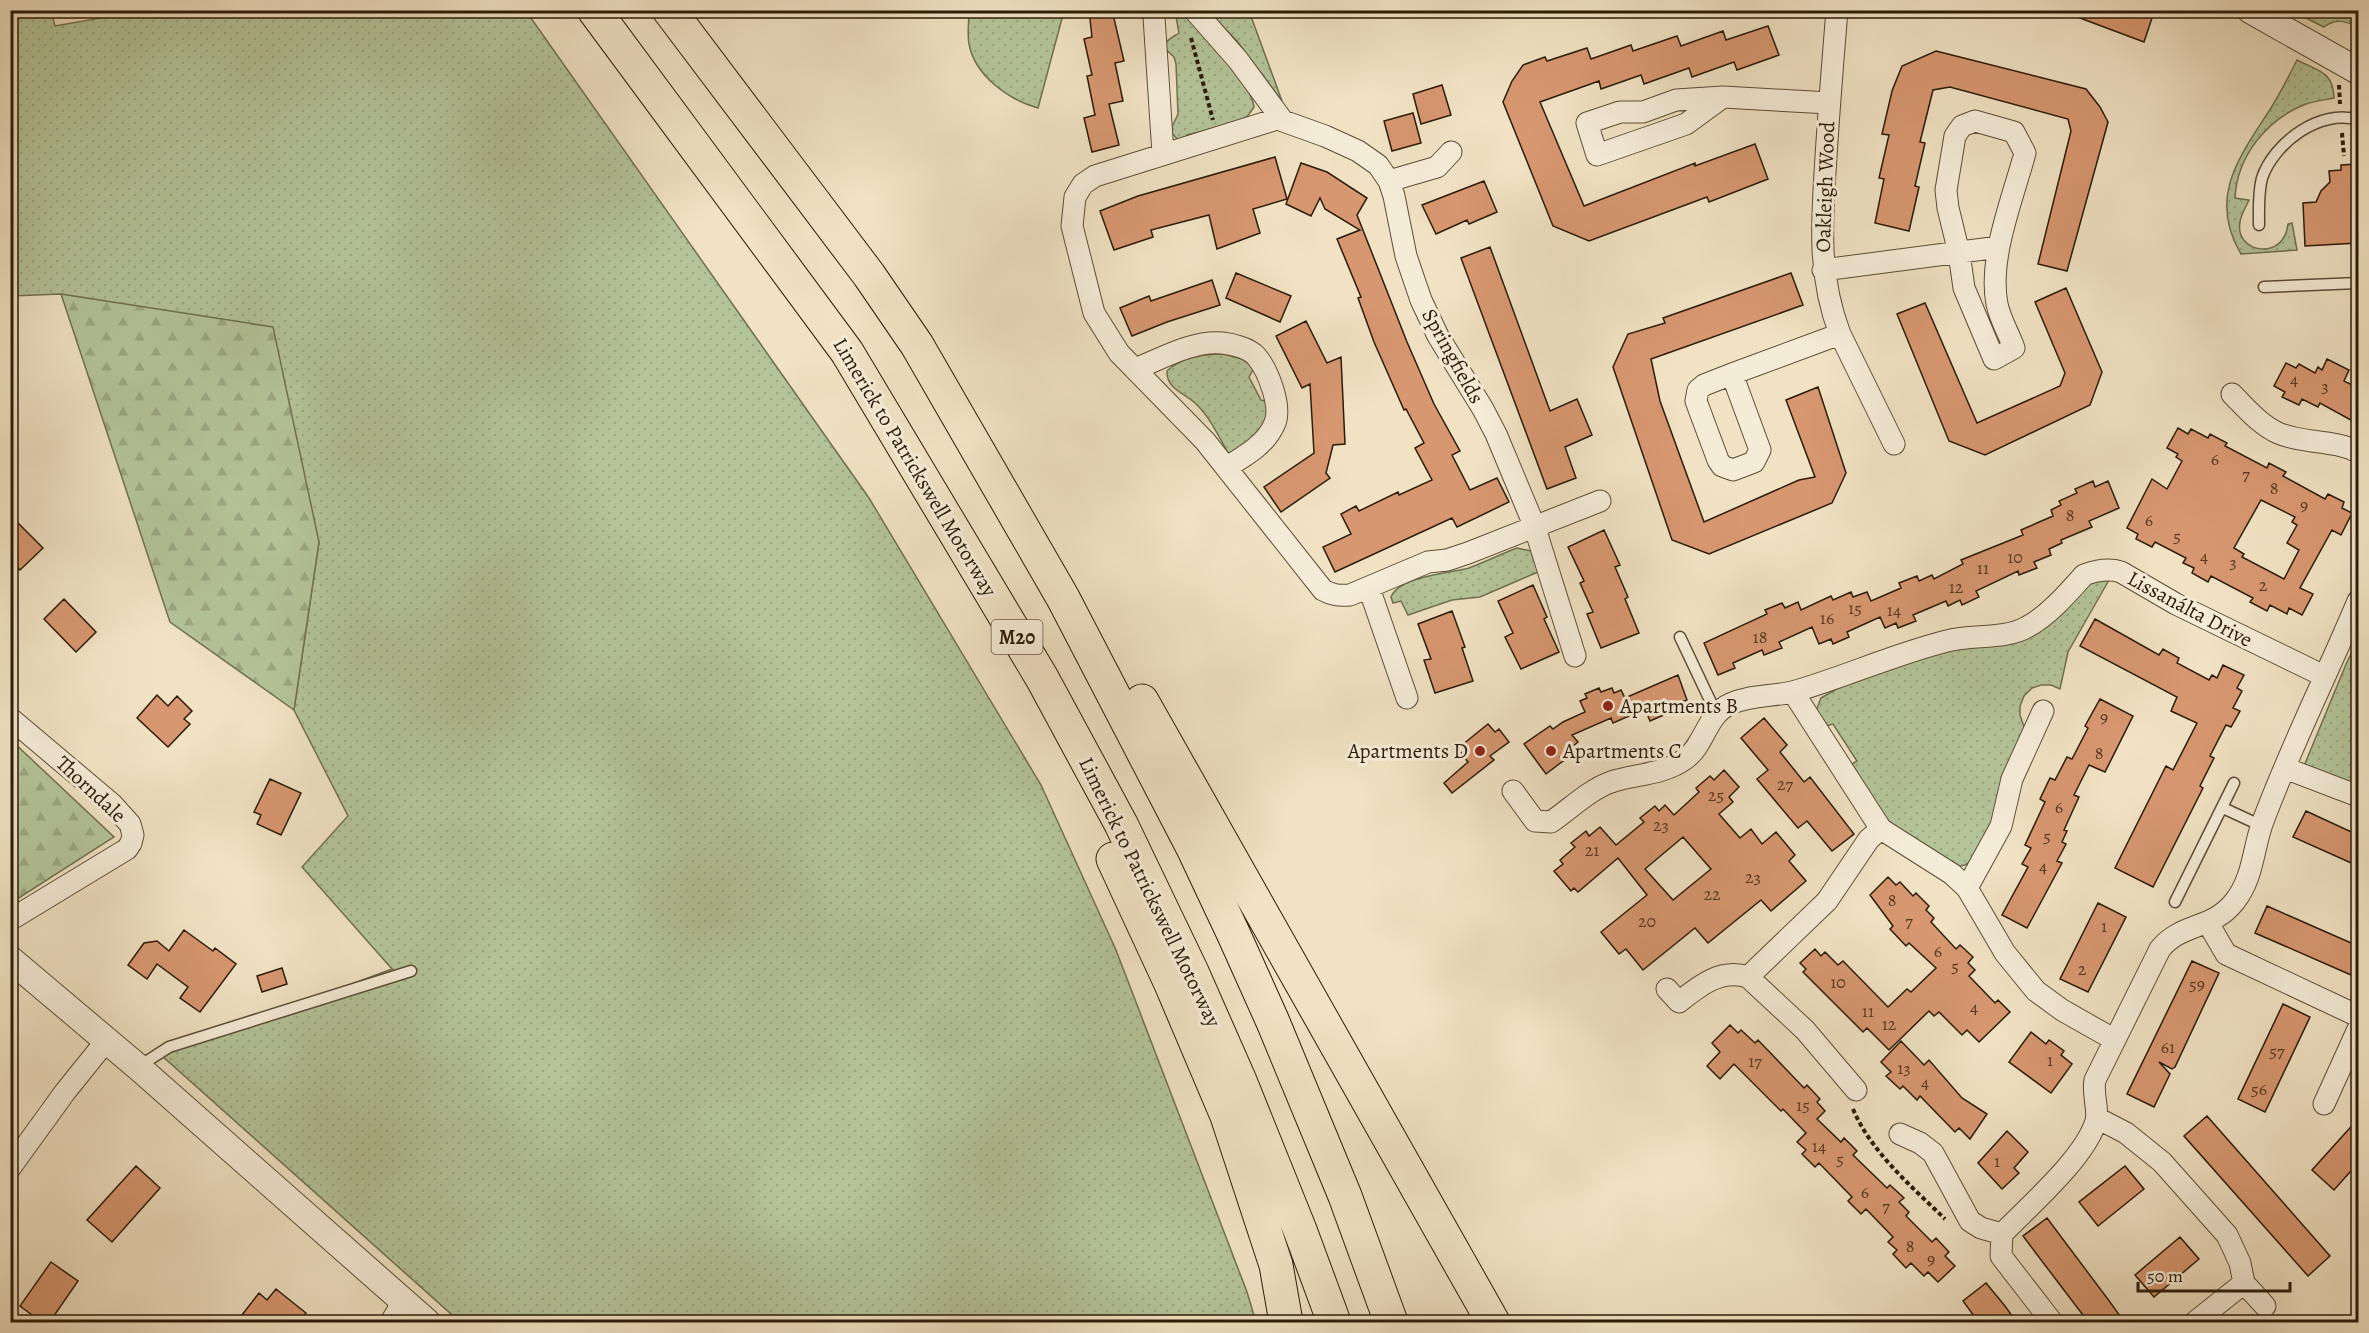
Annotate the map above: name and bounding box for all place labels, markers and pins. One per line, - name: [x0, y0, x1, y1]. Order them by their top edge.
- place label: Apartments B: [1619, 692, 1738, 720]
- marker: Apartments B: [1601, 699, 1615, 713]
- place label: Apartments D: [1347, 737, 1468, 765]
- place label: Apartments C: [1562, 737, 1682, 765]
- marker: Apartments D: [1473, 744, 1487, 758]
- marker: Apartments C: [1544, 744, 1558, 758]

